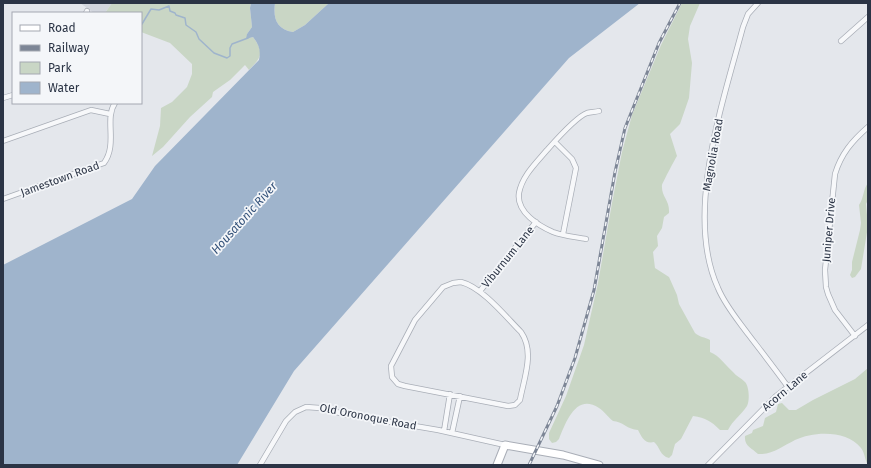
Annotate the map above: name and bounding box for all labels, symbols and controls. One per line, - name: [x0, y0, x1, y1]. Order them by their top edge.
- legend: [12, 12, 142, 104]
- text: Road: [48, 21, 76, 35]
- text: Railway: [48, 41, 89, 55]
- text: Park: [48, 61, 72, 75]
- text: Water: [48, 81, 80, 95]
- street label: Magnolia Road: [700, 118, 726, 192]
- street label: Jamestown Road: [19, 159, 101, 199]
- water label: Housatonic River: [208, 179, 280, 257]
- street label: Juniper Drive: [820, 197, 838, 263]
- street label: Viburnum Lane: [479, 224, 537, 290]
- street label: Acorn Lane: [760, 368, 810, 414]
- street label: Old Oronoque Road: [318, 401, 418, 433]

